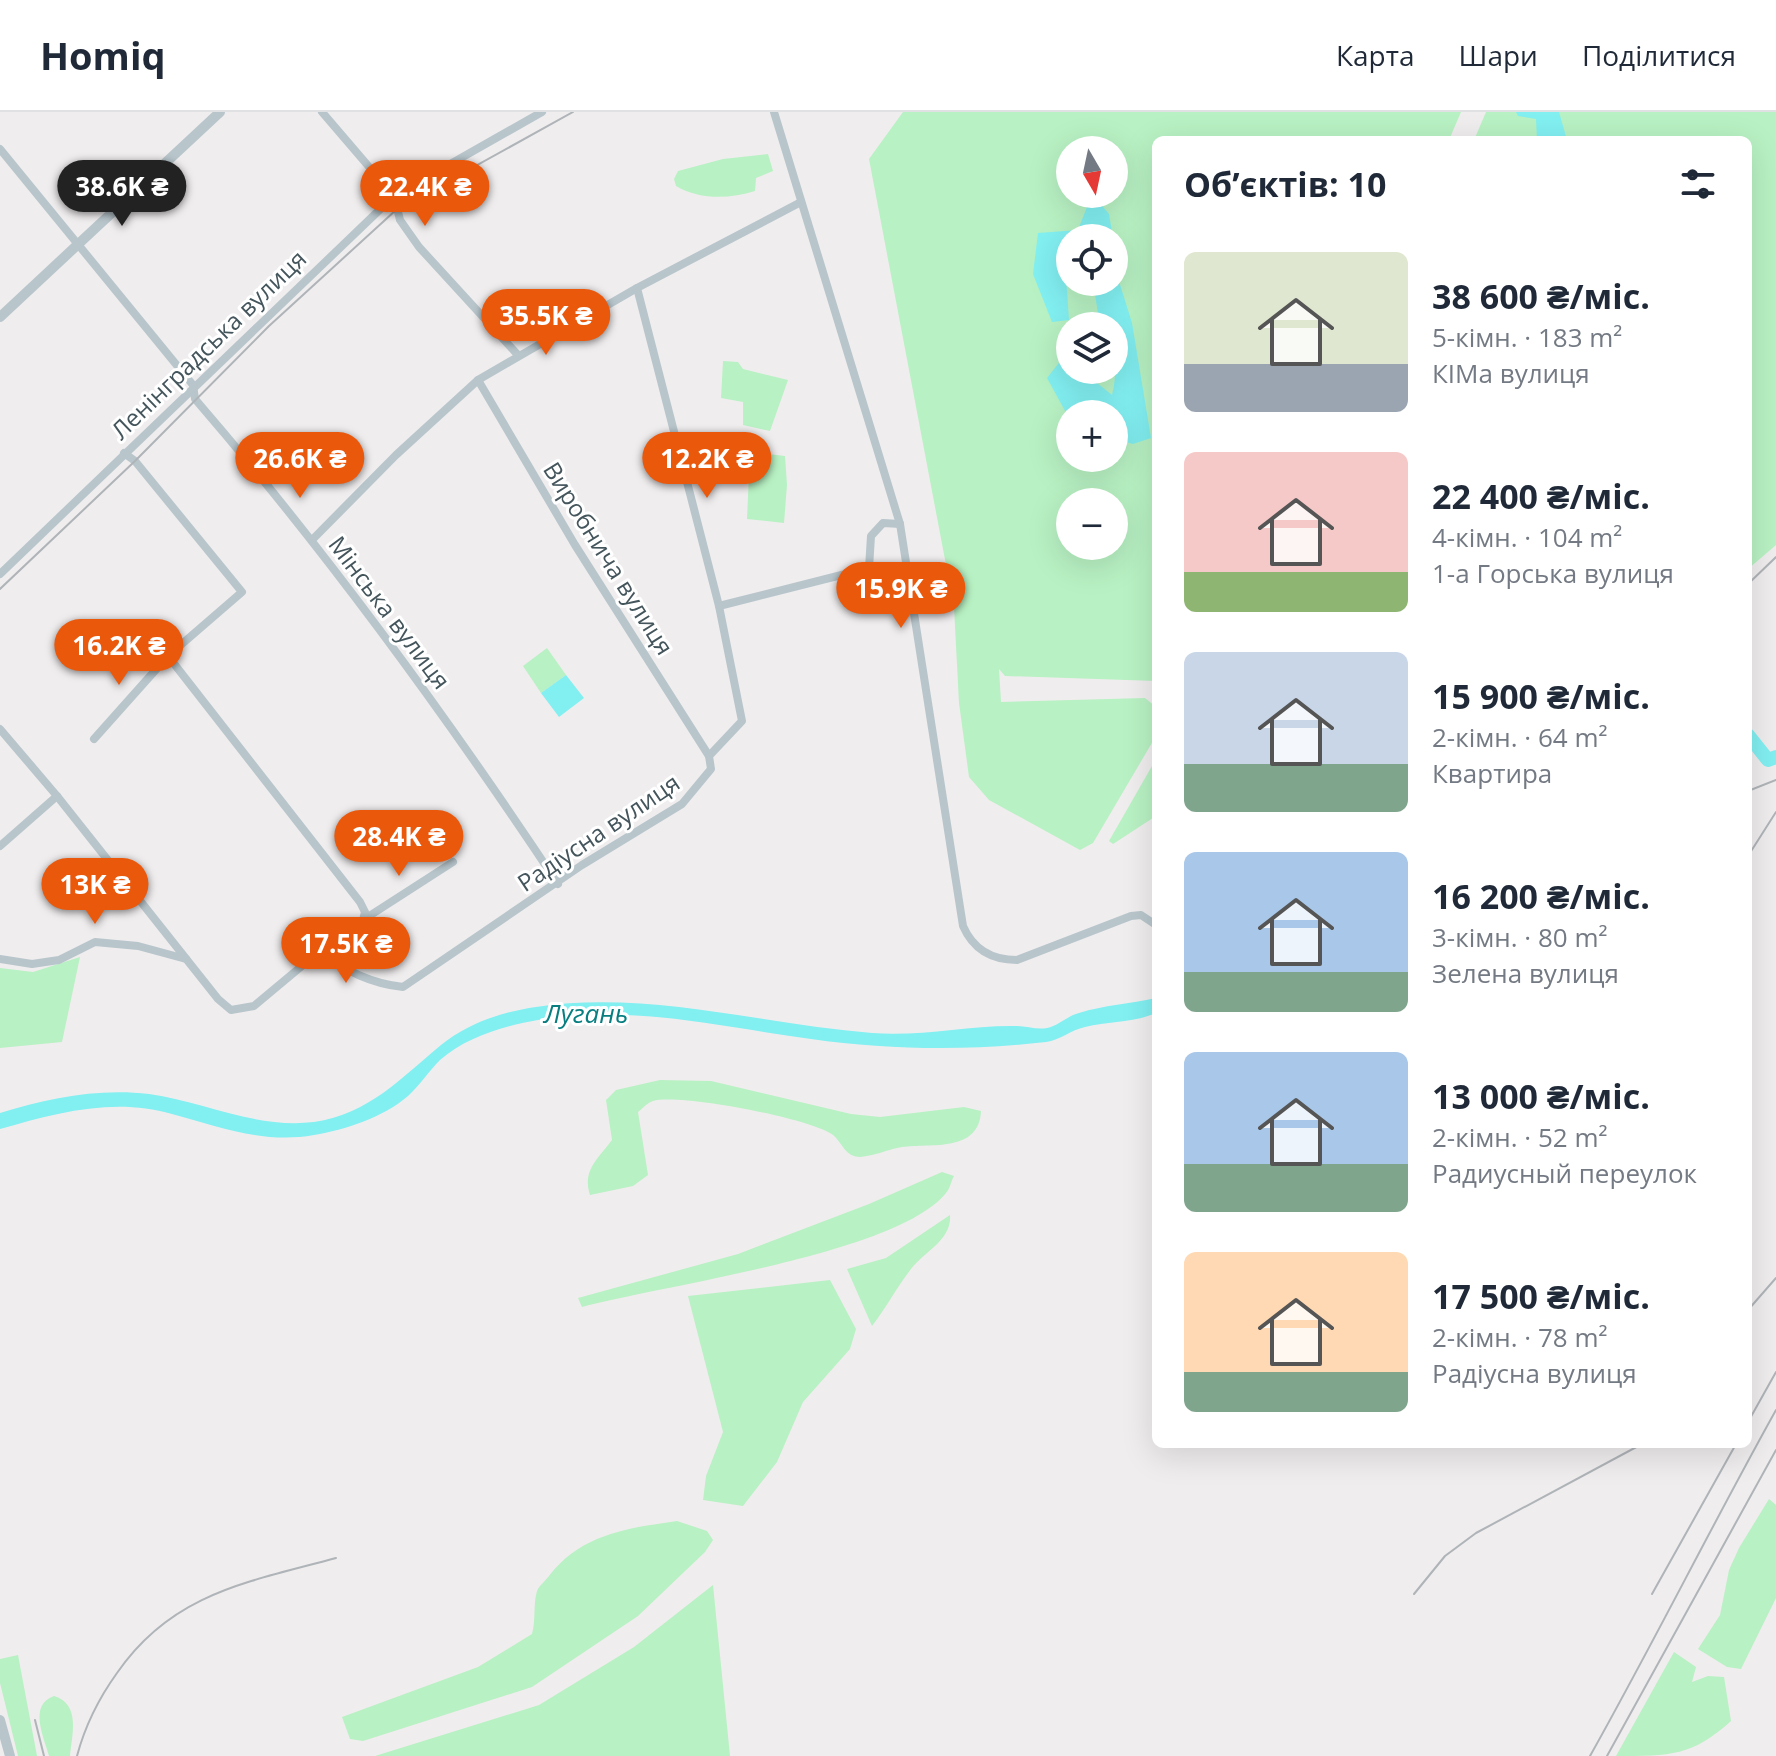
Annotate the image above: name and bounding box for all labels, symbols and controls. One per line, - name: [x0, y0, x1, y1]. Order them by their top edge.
- text: Homiq: [40, 29, 166, 81]
- text: Карта: [1336, 36, 1415, 74]
- text: Шари: [1459, 36, 1538, 74]
- text: Поділитися: [1582, 36, 1736, 74]
- north arrow: [1056, 136, 1128, 208]
- map controls: [1056, 136, 1128, 560]
- pin: 38.6K ₴: [48, 160, 196, 228]
- pin: 22.4K ₴: [351, 160, 499, 228]
- text: Об’єктів: 10: [1184, 161, 1386, 207]
- icon: filters: [1676, 162, 1720, 206]
- text: 38.6K ₴: [75, 168, 169, 204]
- text: 22.4K ₴: [378, 168, 472, 204]
- button: locate: [1056, 224, 1128, 296]
- street label: Ленінградська вулиця: [103, 242, 313, 446]
- text: 38 600 ₴/міс.: [1432, 273, 1650, 319]
- icon: home: [1248, 284, 1344, 380]
- pin: 35.5K ₴: [472, 289, 620, 357]
- text: 35.5K ₴: [499, 297, 593, 333]
- button: layers: [1056, 312, 1128, 384]
- text: 5-кімн. · 183 m²: [1432, 319, 1622, 355]
- text: КІМа вулиця: [1432, 355, 1590, 391]
- button: +: [1056, 400, 1128, 472]
- pin: 26.6K ₴: [226, 432, 374, 500]
- pin: 12.2K ₴: [633, 432, 781, 500]
- text: 26.6K ₴: [253, 440, 347, 476]
- text: 12.2K ₴: [660, 440, 754, 476]
- street label: Виробнича вулиця: [536, 455, 682, 661]
- text: 22 400 ₴/міс.: [1432, 473, 1650, 519]
- icon: home: [1248, 484, 1344, 580]
- button: −: [1056, 488, 1128, 560]
- text: 4-кімн. · 104 m²: [1432, 519, 1622, 555]
- street label: Мінська вулиця: [322, 529, 458, 695]
- text: 1-а Горська вулиця: [1432, 555, 1674, 591]
- pin: 15.9K ₴: [827, 562, 975, 630]
- text: 15.9K ₴: [854, 570, 948, 606]
- pin: 16.2K ₴: [45, 619, 193, 687]
- text: 16.2K ₴: [72, 627, 166, 663]
- text: 15 900 ₴/міс.: [1432, 673, 1650, 719]
- icon: home: [1248, 684, 1344, 780]
- text: 2-кімн. · 64 m²: [1432, 719, 1608, 755]
- text: Квартира: [1432, 755, 1552, 791]
- street label: Радіусна вулиця: [510, 765, 686, 899]
- pin: 28.4K ₴: [325, 810, 473, 878]
- text: 28.4K ₴: [352, 818, 446, 854]
- pin: 13K ₴: [39, 858, 151, 926]
- text: 13K ₴: [59, 866, 131, 902]
- text: 16 200 ₴/міс.: [1432, 873, 1650, 919]
- icon: home: [1248, 884, 1344, 980]
- pin: 17.5K ₴: [272, 917, 420, 985]
- text: 3-кімн. · 80 m²: [1432, 919, 1608, 955]
- text: 17.5K ₴: [299, 925, 393, 961]
- text: Зелена вулиця: [1432, 955, 1619, 991]
- water label: Лугань: [543, 995, 628, 1031]
- text: 13 000 ₴/міс.: [1432, 1073, 1650, 1119]
- icon: home: [1248, 1084, 1344, 1180]
- text: 2-кімн. · 52 m²: [1432, 1119, 1608, 1155]
- text: Радиусный переулок: [1432, 1155, 1697, 1191]
- text: 17 500 ₴/міс.: [1432, 1273, 1650, 1319]
- icon: home: [1248, 1284, 1344, 1380]
- text: 2-кімн. · 78 m²: [1432, 1319, 1608, 1355]
- text: Радіусна вулиця: [1432, 1355, 1637, 1391]

